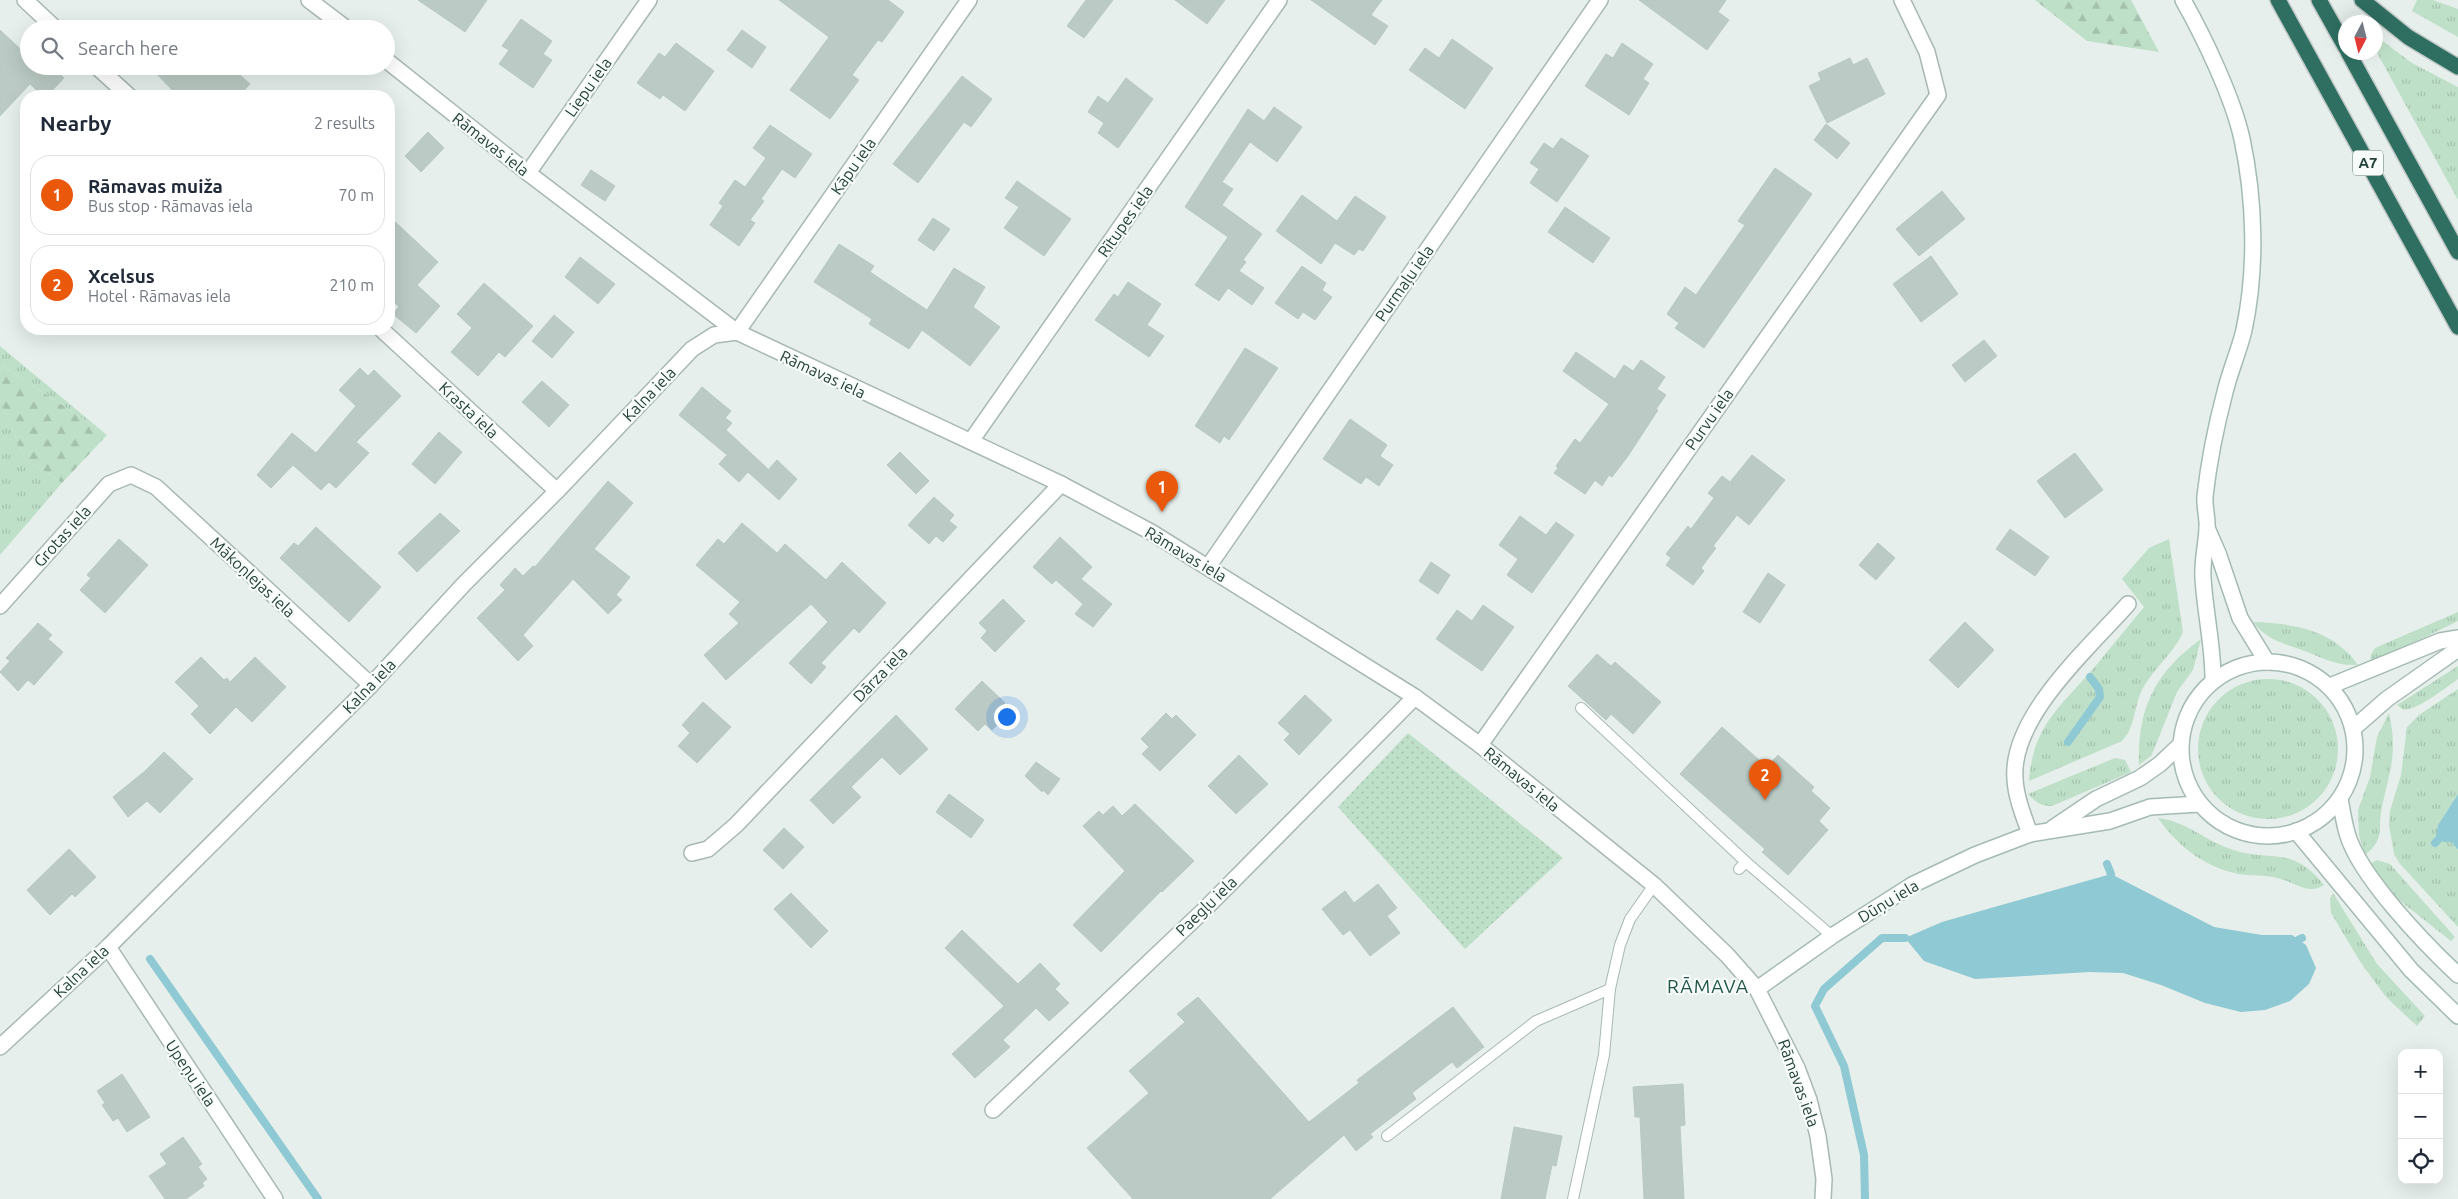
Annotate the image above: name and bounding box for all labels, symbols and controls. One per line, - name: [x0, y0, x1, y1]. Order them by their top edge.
- north arrow: [2338, 15, 2383, 60]
- search box: [20, 20, 395, 75]
- icon: search: [38, 34, 66, 62]
- text: Search here: [78, 37, 178, 59]
- street label: Liepu iela: [561, 54, 615, 120]
- street label: Rāmavas iela: [449, 109, 533, 179]
- text: Nearby: [40, 111, 111, 135]
- text: 2 results: [314, 114, 375, 132]
- street label: Kāpu iela: [827, 134, 879, 198]
- road number: A7: [2353, 150, 2383, 176]
- text: Rāmavas muiža: [88, 175, 223, 197]
- street label: Rītupes iela: [1094, 182, 1156, 260]
- text: 1: [52, 186, 62, 204]
- text: 70 m: [338, 186, 374, 204]
- text: Bus stop · Rāmavas iela: [88, 197, 253, 215]
- street label: Purmaļu iela: [1371, 241, 1437, 325]
- text: Xcelsus: [88, 265, 155, 287]
- text: 2: [52, 276, 62, 294]
- text: 210 m: [329, 276, 374, 294]
- text: Hotel · Rāmavas iela: [88, 287, 231, 305]
- street label: Rāmavas iela: [778, 346, 868, 402]
- street label: Kalna iela: [619, 363, 679, 425]
- street label: Krasta iela: [436, 378, 502, 442]
- street label: Purvu iela: [1681, 385, 1737, 453]
- pin: 1: [1146, 471, 1178, 512]
- street label: Grotas iela: [30, 502, 94, 570]
- street label: Rāmavas iela: [1142, 523, 1230, 585]
- street label: Mākoņlejas iela: [207, 533, 299, 621]
- street label: Dārza iela: [849, 643, 911, 705]
- street label: Kalna iela: [339, 655, 399, 717]
- your location: [994, 704, 1020, 730]
- street label: Rāmavas iela: [1481, 743, 1563, 815]
- pin: 2: [1749, 759, 1781, 800]
- street label: Paegļu iela: [1172, 872, 1240, 940]
- street label: Dūņu iela: [1854, 876, 1922, 926]
- street label: Kalna iela: [50, 941, 112, 1001]
- district label: RĀMAVA: [1667, 975, 1749, 997]
- street label: Upeņu iela: [162, 1036, 220, 1110]
- street label: Rāmavas iela: [1775, 1037, 1823, 1129]
- map controls: [2398, 1049, 2443, 1184]
- button: +: [2398, 1049, 2443, 1094]
- button: −: [2398, 1094, 2443, 1139]
- button: locate: [2398, 1139, 2443, 1184]

